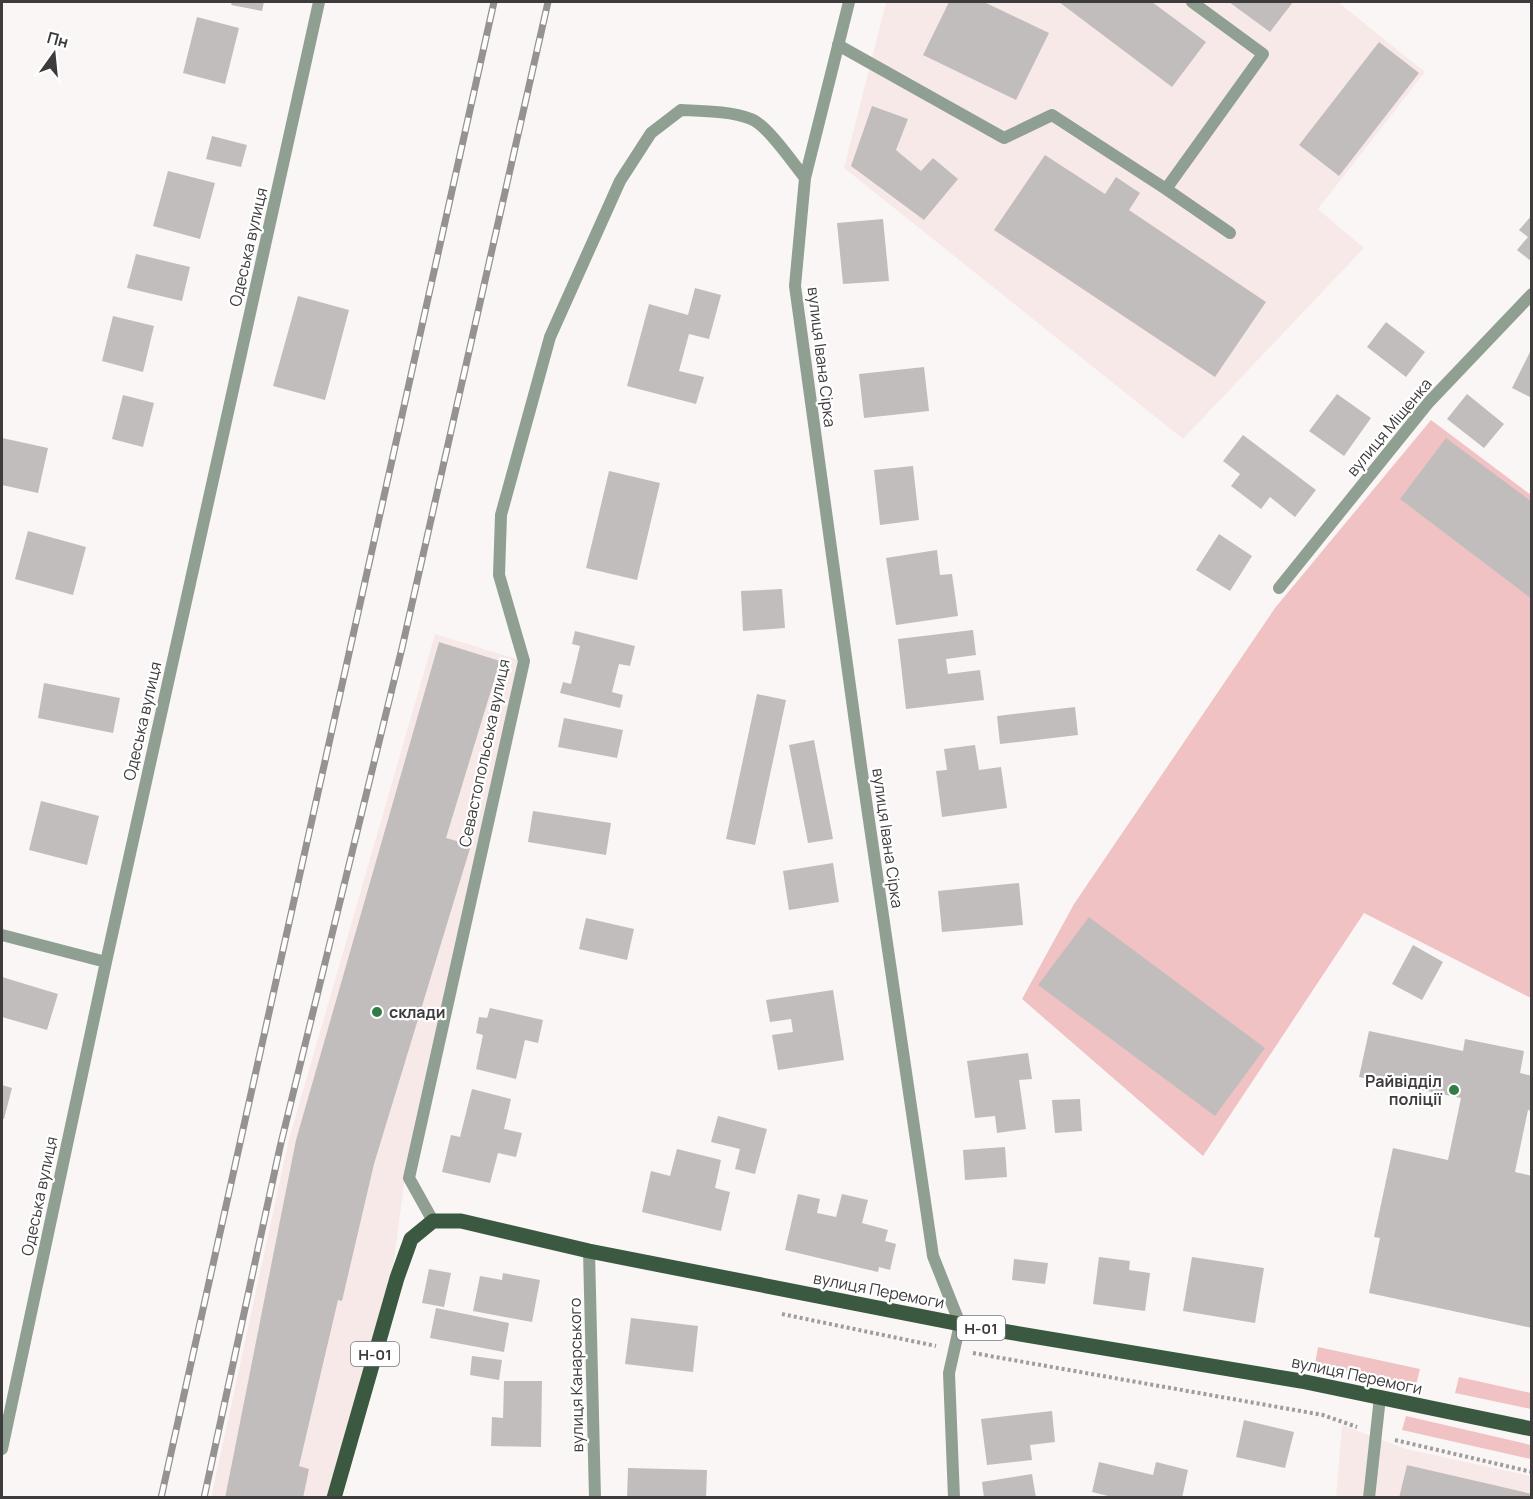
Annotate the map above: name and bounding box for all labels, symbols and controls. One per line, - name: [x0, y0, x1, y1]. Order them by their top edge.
- north arrow: [24, 24, 84, 84]
- text: Пн: [45, 26, 71, 53]
- street label: Одеська вулиця: [224, 185, 272, 309]
- street label: вулиця Івана Сірка: [802, 286, 842, 428]
- street label: вулиця Міщенка: [1341, 373, 1437, 481]
- street label: Севастопольська вулиця: [453, 657, 515, 849]
- street label: Одеська вулиця: [118, 659, 166, 783]
- street label: вулиця Івана Сірка: [867, 767, 909, 909]
- place label: склади: [389, 1001, 445, 1023]
- marker: склади: [370, 1005, 384, 1019]
- place label: Райвідділ поліції: [1365, 1070, 1443, 1110]
- marker: Райвідділ поліції: [1447, 1083, 1461, 1097]
- street label: Одеська вулиця: [16, 1134, 62, 1258]
- street label: вулиця Перемоги: [812, 1267, 946, 1313]
- street label: вулиця Канарського: [564, 1298, 588, 1452]
- road number: Н-01: [957, 1316, 1005, 1340]
- road number: Н-01: [351, 1342, 399, 1366]
- street label: вулиця Перемоги: [1290, 1350, 1424, 1400]

